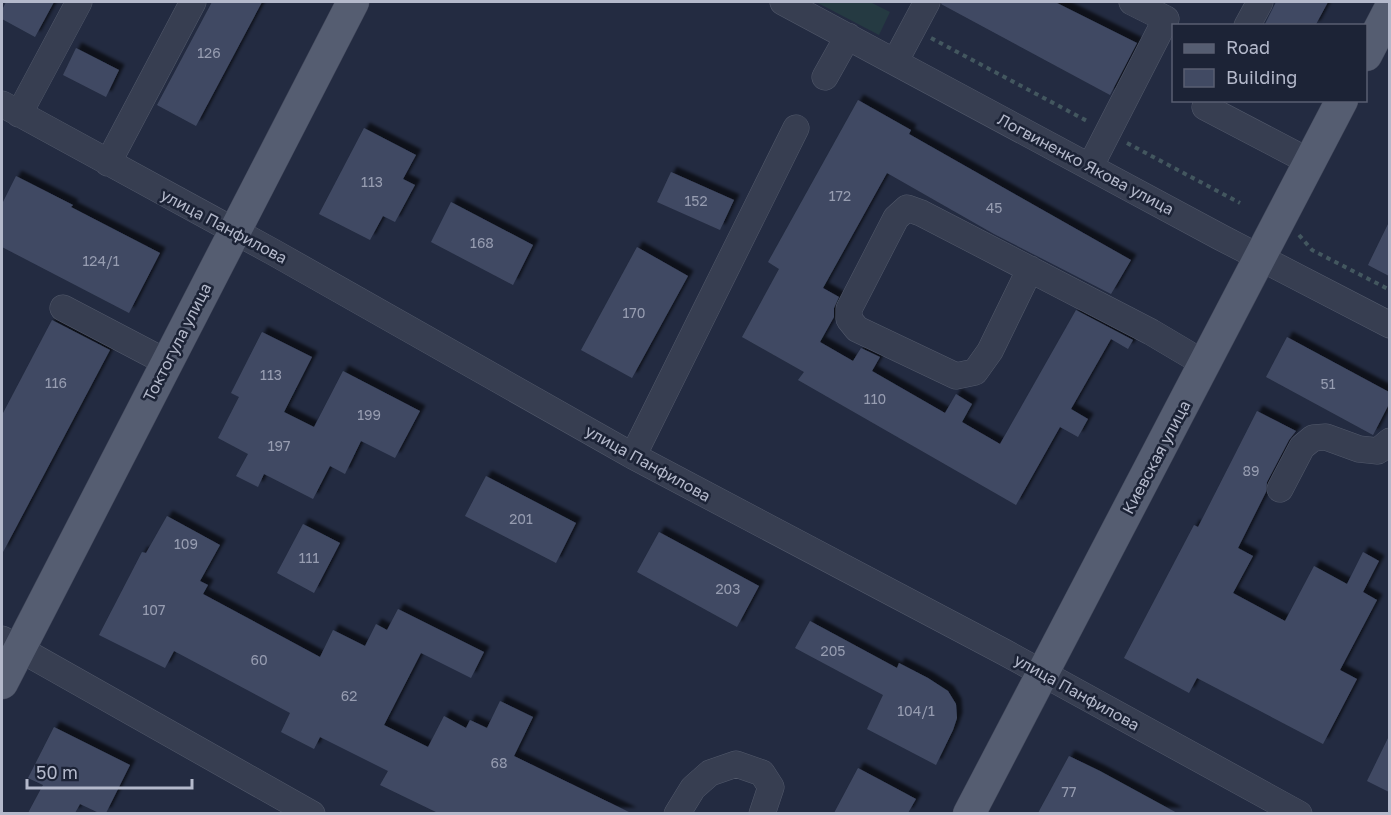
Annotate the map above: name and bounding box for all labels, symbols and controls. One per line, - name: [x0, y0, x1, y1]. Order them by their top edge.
- legend: [1172, 24, 1367, 102]
- text: Road: [1226, 36, 1270, 58]
- house number: 126: [197, 44, 221, 61]
- text: Building: [1226, 66, 1297, 88]
- street label: Логвиненко Якова улица: [994, 109, 1178, 219]
- house number: 113: [361, 173, 383, 190]
- street label: улица Панфилова: [157, 184, 291, 268]
- house number: 172: [829, 187, 851, 204]
- house number: 152: [684, 192, 708, 209]
- house number: 45: [986, 199, 1002, 216]
- house number: 168: [470, 234, 494, 251]
- house number: 124/1: [83, 252, 120, 269]
- street label: Токтогула улица: [139, 279, 215, 405]
- house number: 170: [623, 304, 645, 321]
- house number: 113: [260, 366, 282, 383]
- house number: 116: [45, 374, 67, 391]
- house number: 51: [1321, 375, 1336, 392]
- house number: 110: [864, 390, 886, 407]
- street label: Киевская улица: [1118, 397, 1194, 517]
- house number: 199: [357, 406, 381, 423]
- street label: улица Панфилова: [582, 420, 714, 506]
- house number: 197: [268, 437, 290, 454]
- house number: 89: [1242, 462, 1260, 479]
- house number: 201: [509, 510, 533, 527]
- house number: 109: [174, 535, 198, 552]
- house number: 111: [299, 549, 319, 566]
- house number: 203: [716, 580, 741, 597]
- house number: 107: [143, 601, 165, 618]
- house number: 205: [821, 642, 845, 659]
- street label: улица Панфилова: [1011, 649, 1143, 735]
- house number: 60: [250, 651, 268, 668]
- house number: 62: [341, 687, 357, 704]
- house number: 104/1: [897, 702, 935, 719]
- scale bar: [27, 752, 192, 790]
- house number: 68: [490, 754, 508, 771]
- text: 50 m: [36, 761, 78, 783]
- house number: 77: [1062, 783, 1076, 800]

